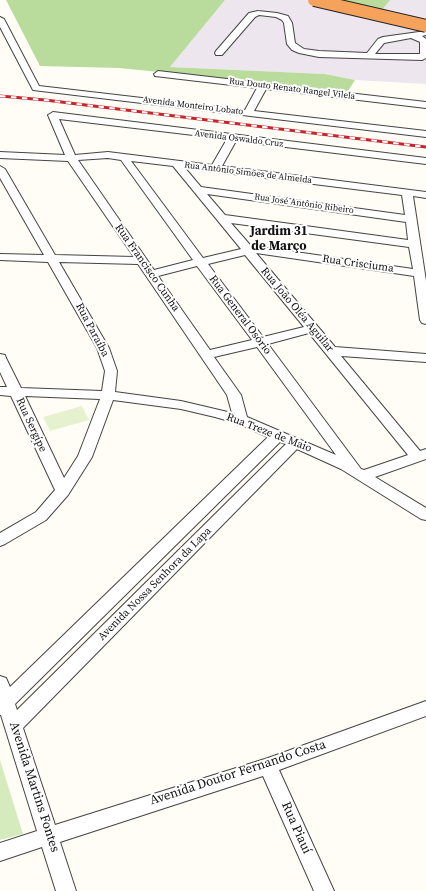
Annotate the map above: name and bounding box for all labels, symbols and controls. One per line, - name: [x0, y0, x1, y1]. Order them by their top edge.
- street label: Rua Douto Renato Rangel Vilela: [228, 76, 356, 102]
- street label: Avenida Monteiro Lobato: [142, 94, 244, 118]
- street label: Avenida Oswaldo Cruz: [194, 128, 284, 150]
- street label: Rua Antônio Simões de Almeida: [184, 160, 312, 186]
- street label: Rua José Antônio Ribeiro: [253, 192, 355, 216]
- street label: Rua Francisco Cunha: [112, 222, 182, 314]
- district label: Jardim 31 de Março: [250, 224, 308, 255]
- street label: Rua Crisciuma: [322, 252, 394, 276]
- street label: Rua João Oléa Aguilar: [258, 265, 336, 355]
- street label: Rua General Osório: [206, 273, 274, 357]
- street label: Rua Paraíba: [72, 301, 112, 359]
- street label: Rua Sergípe: [13, 396, 49, 454]
- street label: Rua Treze de Maio: [224, 411, 314, 455]
- street label: Avenida Nossa Senhora da Lapa: [96, 525, 214, 643]
- street label: Avenida Martins Fontes: [6, 720, 62, 854]
- street label: Avenida Doutor Fernando Costa: [148, 737, 328, 809]
- street label: Rua Piauí: [278, 800, 314, 856]

